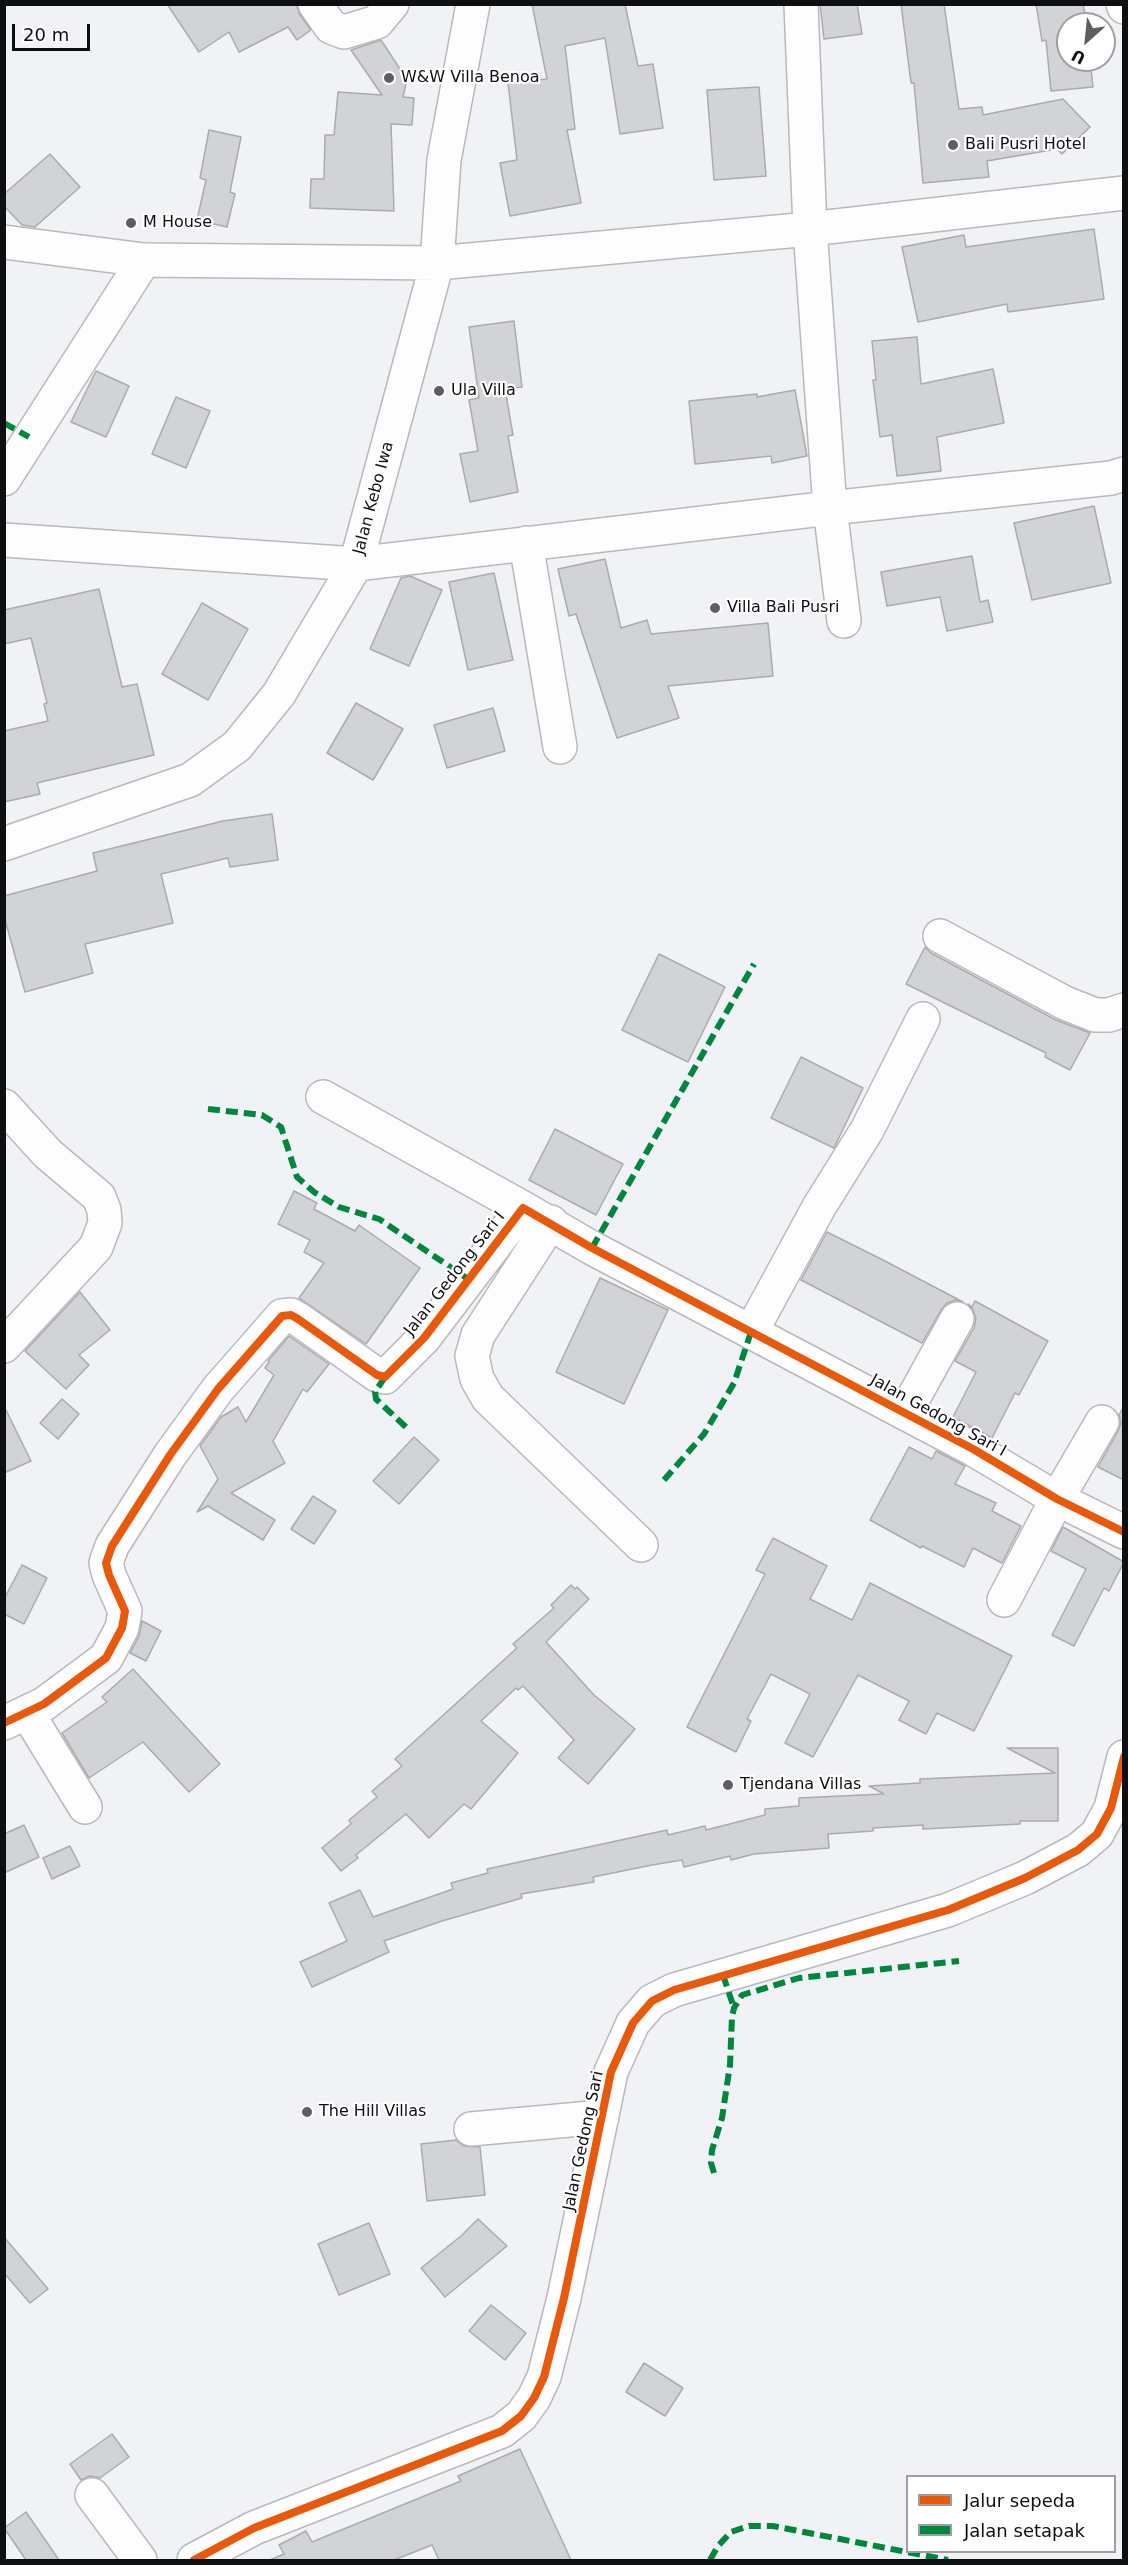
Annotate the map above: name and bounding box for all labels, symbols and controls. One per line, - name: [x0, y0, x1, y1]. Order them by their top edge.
- scale bar: [15, 12, 93, 50]
- north arrow: [1056, 12, 1116, 72]
- text: 20 m: [23, 24, 69, 45]
- text: U: [1068, 45, 1089, 68]
- place label: W&W Villa Benoa: [401, 68, 540, 88]
- marker: W&W Villa Benoa: [382, 71, 396, 85]
- place label: Bali Pusri Hotel: [965, 135, 1086, 155]
- marker: Bali Pusri Hotel: [946, 138, 960, 152]
- place label: M House: [143, 213, 212, 233]
- marker: M House: [124, 216, 138, 230]
- place label: Ula Villa: [451, 381, 516, 401]
- marker: Ula Villa: [432, 384, 446, 398]
- street label: Jalan Kebo Iwa: [350, 439, 398, 557]
- place label: Villa Bali Pusri: [727, 598, 839, 618]
- marker: Villa Bali Pusri: [708, 601, 722, 615]
- street label: Jalan Gedong Sari I: [401, 1208, 509, 1340]
- street label: Jalan Gedong Sari I: [867, 1371, 1009, 1461]
- place label: Tjendana Villas: [740, 1775, 861, 1795]
- marker: Tjendana Villas: [721, 1778, 735, 1792]
- street label: Jalan Gedong Sari: [560, 2069, 608, 2213]
- place label: The Hill Villas: [319, 2102, 426, 2122]
- marker: The Hill Villas: [300, 2105, 314, 2119]
- legend: [906, 2475, 1116, 2553]
- text: Jalur sepeda: [964, 2490, 1075, 2511]
- text: Jalan setapak: [964, 2520, 1085, 2541]

